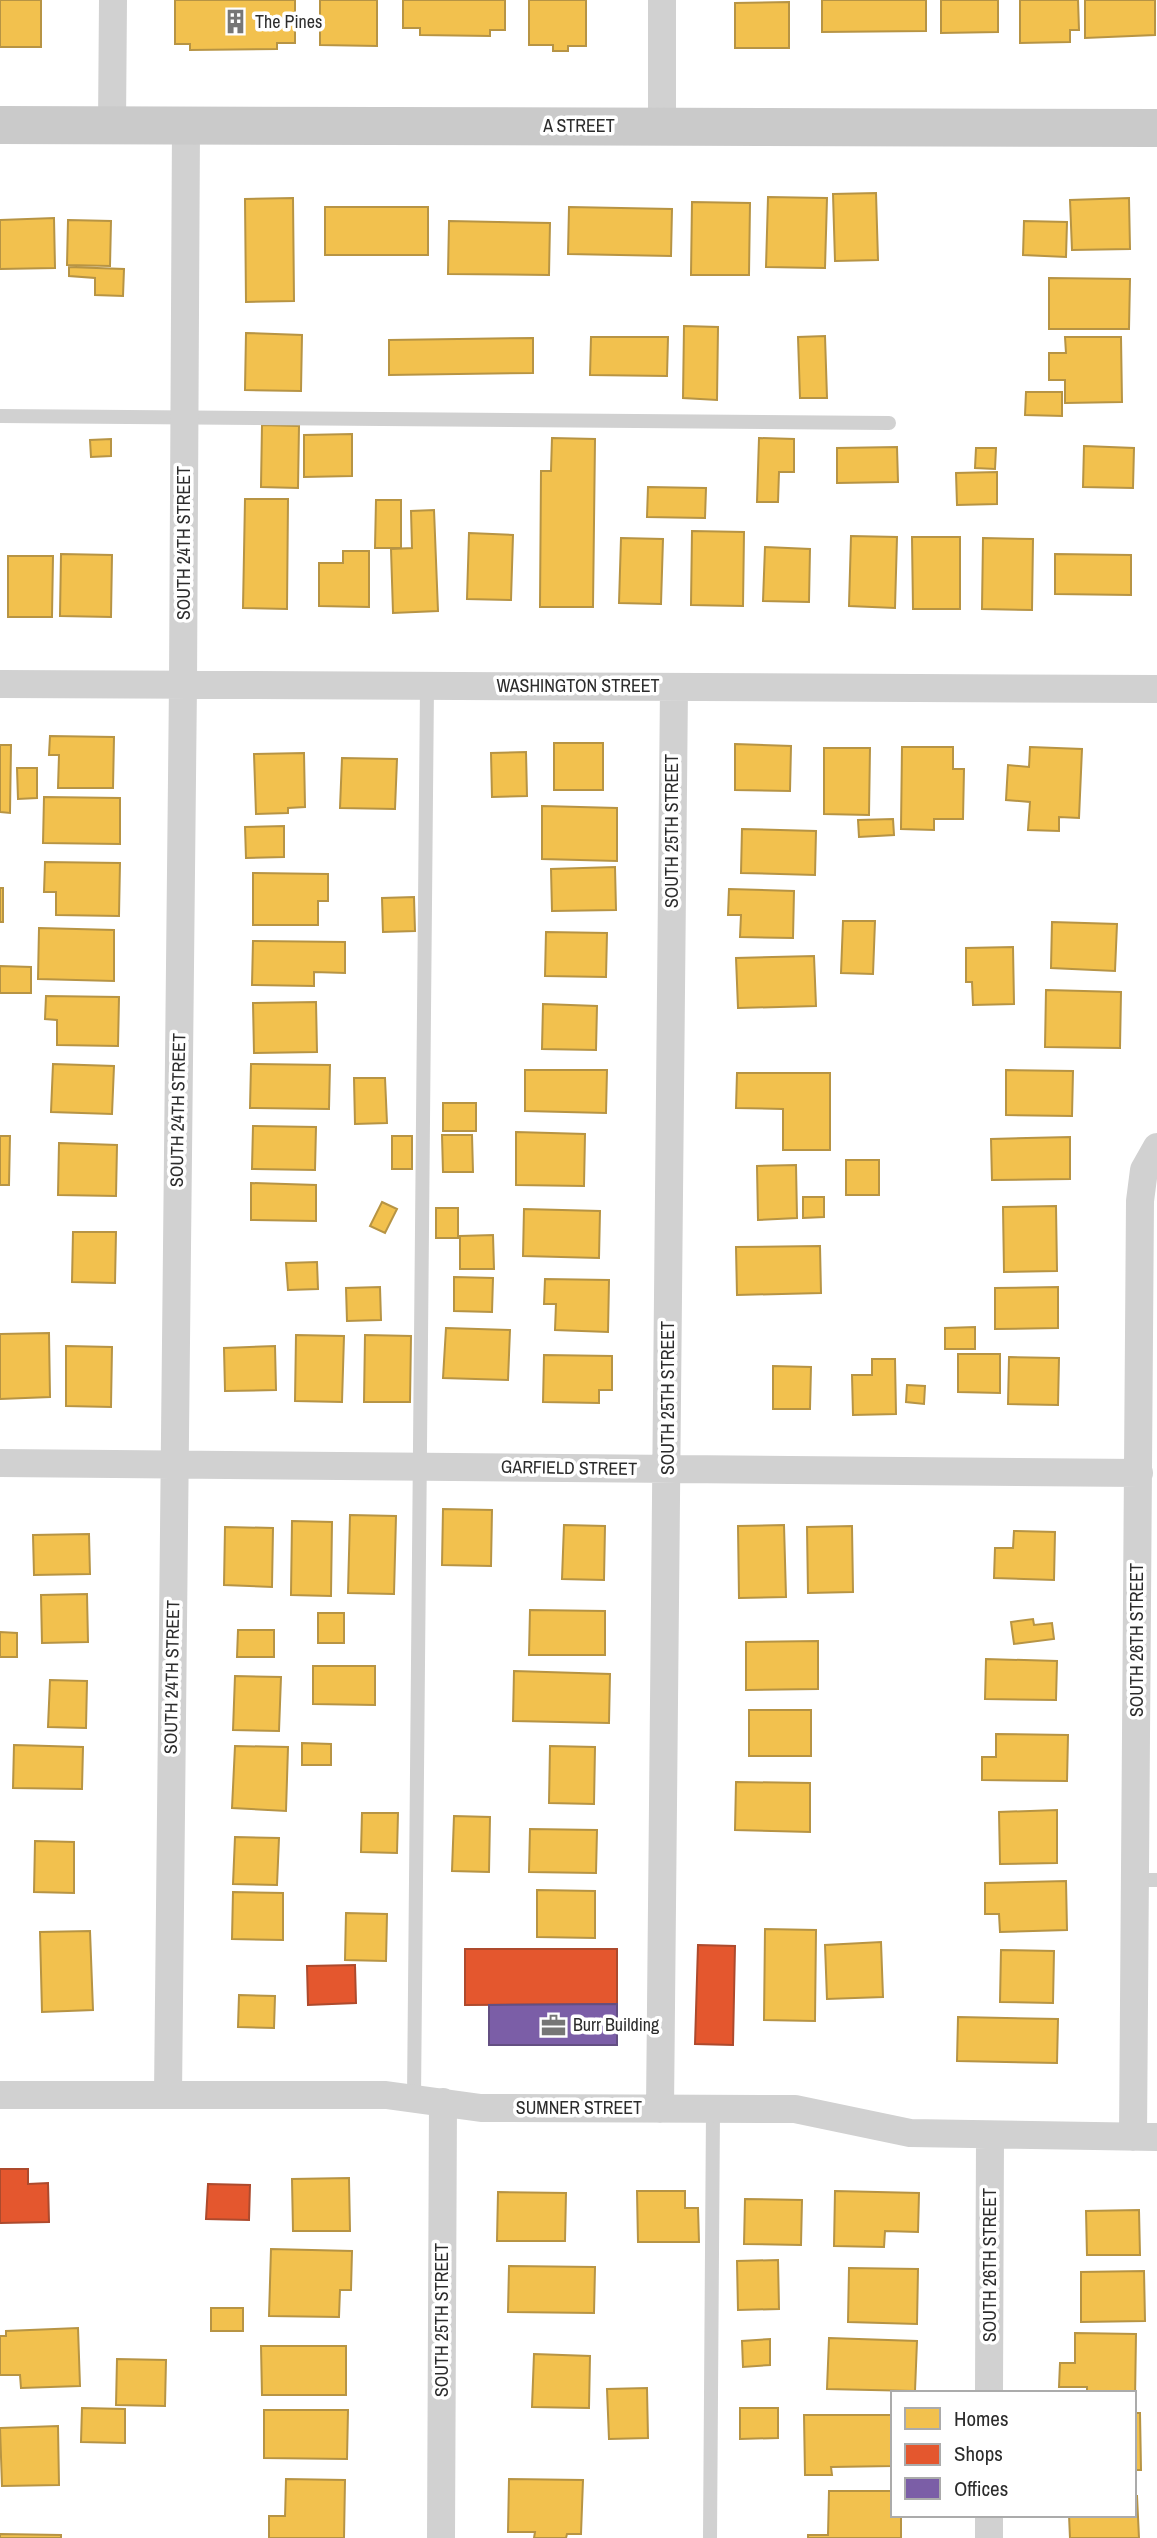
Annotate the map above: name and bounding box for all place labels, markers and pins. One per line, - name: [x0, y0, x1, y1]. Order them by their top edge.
- building icon: The Pines: [221, 8, 249, 36]
- place label: The Pines: [255, 9, 322, 34]
- office icon: Burr Building: [539, 2011, 567, 2039]
- place label: Burr Building: [573, 2012, 660, 2037]

